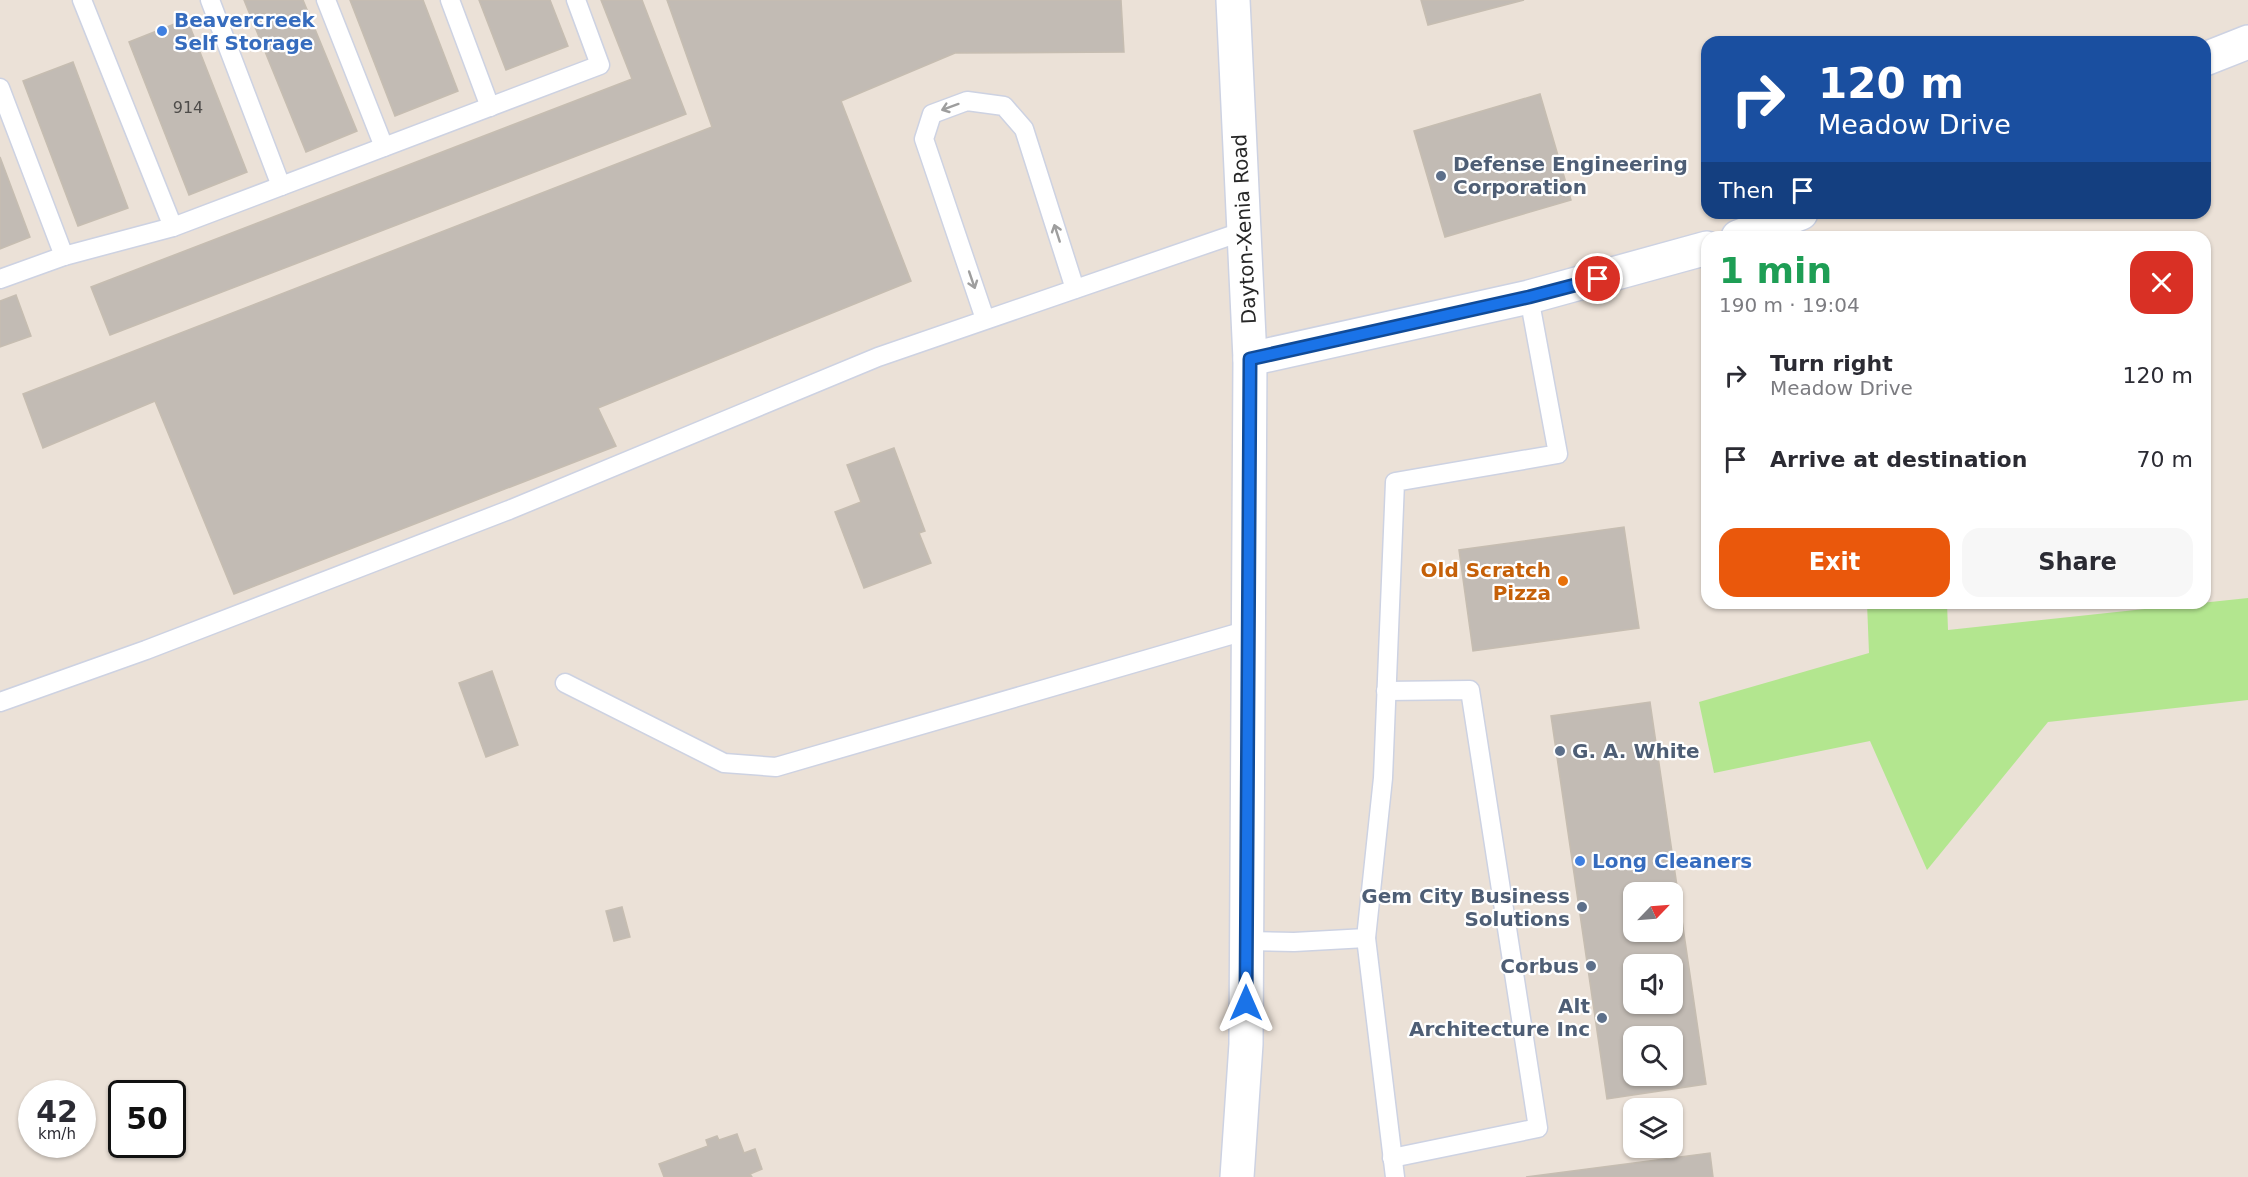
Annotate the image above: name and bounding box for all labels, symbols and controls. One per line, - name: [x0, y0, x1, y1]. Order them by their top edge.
- place label: Beavercreek Self Storage: [174, 8, 316, 55]
- marker: Beavercreek Self Storage: [155, 24, 169, 38]
- text: 120 m: [1818, 59, 1964, 108]
- icon: right: [1719, 60, 1797, 138]
- house number: 914: [173, 98, 203, 117]
- one-way arrow: [941, 103, 960, 114]
- text: Meadow Drive: [1818, 109, 2011, 140]
- street label: Dayton-Xenia Road: [1227, 133, 1261, 325]
- place label: Defense Engineering Corporation: [1453, 152, 1688, 199]
- marker: Defense Engineering Corporation: [1434, 169, 1448, 183]
- icon: arrive: [1786, 174, 1819, 207]
- text: Then: [1719, 178, 1774, 203]
- one-way arrow: [1051, 224, 1062, 243]
- text: 1 min: [1719, 250, 1832, 291]
- button: close: [2130, 251, 2193, 314]
- pin: [1572, 253, 1623, 304]
- icon: arrive: [1581, 262, 1614, 295]
- one-way arrow: [968, 270, 979, 289]
- text: 190 m · 19:04: [1719, 293, 1860, 317]
- text: Turn right: [1770, 351, 1893, 376]
- icon: right: [1719, 359, 1752, 392]
- text: 120 m: [2123, 363, 2193, 388]
- text: Meadow Drive: [1770, 376, 1913, 400]
- icon: arrive: [1719, 443, 1752, 476]
- text: Arrive at destination: [1770, 447, 2027, 472]
- text: 70 m: [2137, 447, 2193, 472]
- button: Exit: [1719, 528, 1950, 597]
- button: Share: [1962, 528, 2193, 597]
- place label: Old Scratch Pizza: [1421, 558, 1551, 605]
- marker: Old Scratch Pizza: [1556, 574, 1570, 588]
- place label: G. A. White: [1572, 739, 1700, 763]
- marker: G. A. White: [1553, 744, 1567, 758]
- place label: Long Cleaners: [1592, 849, 1752, 873]
- marker: Long Cleaners: [1573, 854, 1587, 868]
- north arrow: [1623, 882, 1683, 942]
- map controls: [1623, 882, 1683, 1158]
- place label: Gem City Business Solutions: [1361, 884, 1570, 931]
- marker: Gem City Business Solutions: [1575, 900, 1589, 914]
- place label: Corbus: [1500, 954, 1579, 978]
- button: sound: [1623, 954, 1683, 1014]
- marker: Corbus: [1584, 959, 1598, 973]
- position arrow: [1214, 971, 1278, 1035]
- place label: Alt Architecture Inc: [1409, 994, 1590, 1041]
- marker: Alt Architecture Inc: [1595, 1011, 1609, 1025]
- button: search: [1623, 1026, 1683, 1086]
- speed limit sign: 50: [108, 1080, 186, 1158]
- text: 42: [36, 1094, 78, 1129]
- button: layers: [1623, 1098, 1683, 1158]
- text: km/h: [38, 1125, 76, 1143]

